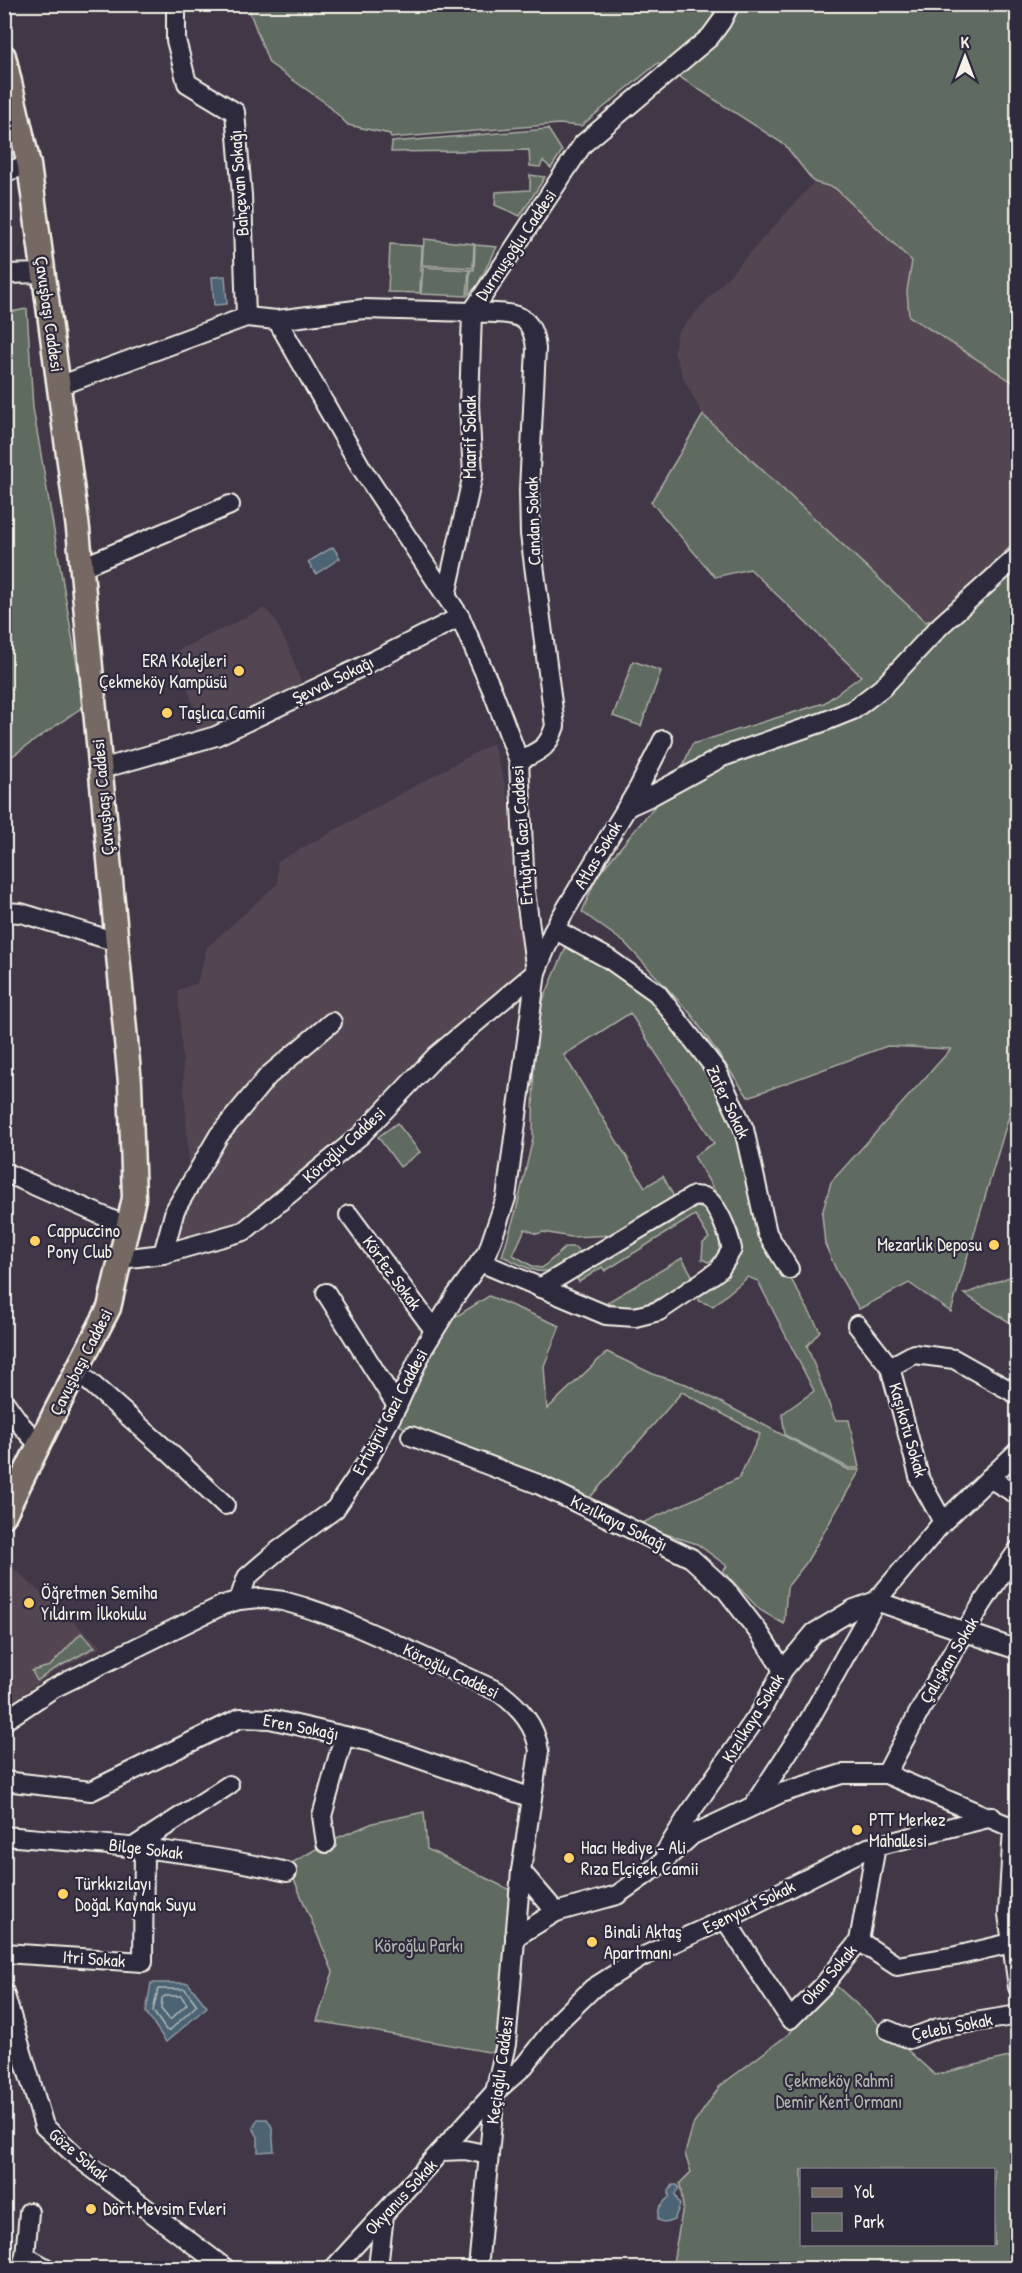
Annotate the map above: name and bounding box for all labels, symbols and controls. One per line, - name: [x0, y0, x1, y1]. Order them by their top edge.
- north arrow: [935, 27, 995, 87]
- text: K: [961, 31, 970, 53]
- street label: Bahçevan Sokağı: [222, 129, 255, 237]
- street label: Durmuşoğlu Caddesi: [469, 184, 562, 305]
- street label: Çavuşbaşı Caddesi: [29, 254, 70, 374]
- street label: Maarif Sokak: [457, 395, 482, 479]
- street label: Candan Sokak: [518, 476, 547, 566]
- place label: ERA Kolejleri Çekmeköy Kampüsü: [99, 648, 227, 694]
- street label: Şevval Sokağı: [288, 649, 378, 710]
- marker: ERA Kolejleri Çekmeköy Kampüsü: [232, 664, 246, 678]
- place label: Taşlıca Camii: [179, 700, 266, 725]
- marker: Taşlıca Camii: [160, 706, 174, 720]
- street label: Çavuşbaşı Caddesi: [85, 738, 120, 856]
- street label: Ertuğrul Gazi Caddesi: [504, 764, 539, 906]
- street label: Atlas Sokak: [567, 816, 628, 893]
- street label: Zafer Sokak: [701, 1061, 757, 1143]
- street label: Köroğlu Caddesi: [297, 1101, 391, 1189]
- place label: Cappuccino Pony Club: [47, 1218, 120, 1264]
- street label: Körfez Sokak: [357, 1230, 428, 1315]
- place label: Mezarlık Deposu: [877, 1232, 982, 1257]
- marker: Cappuccino Pony Club: [28, 1234, 42, 1248]
- marker: Mezarlık Deposu: [987, 1238, 1001, 1252]
- street label: Çavuşbaşı Caddesi: [43, 1304, 118, 1420]
- street label: Ertuğrul Gazi Caddesi: [346, 1344, 433, 1479]
- street label: Kaşıkotu Sokak: [883, 1380, 934, 1481]
- street label: Kızılkaya Sokağı: [566, 1488, 672, 1557]
- place label: Öğretmen Semiha Yıldırım İlkokulu: [41, 1580, 157, 1626]
- marker: Öğretmen Semiha Yıldırım İlkokulu: [22, 1596, 36, 1610]
- street label: Çalışkan Sokak: [913, 1611, 985, 1708]
- street label: Köroğlu Caddesi: [399, 1637, 503, 1705]
- street label: Kızılkaya Sokak: [715, 1668, 790, 1767]
- street label: Eren Sokağı: [261, 1707, 341, 1746]
- place label: PTT Merkez Mahallesi: [869, 1807, 946, 1853]
- marker: PTT Merkez Mahallesi: [850, 1823, 864, 1837]
- street label: Bilge Sokak: [107, 1832, 185, 1866]
- place label: Hacı Hediye - Ali Rıza Elçiçek Camii: [581, 1835, 699, 1881]
- marker: Hacı Hediye - Ali Rıza Elçiçek Camii: [562, 1851, 576, 1865]
- place label: Türkkızılayı Doğal Kaynak Suyu: [75, 1871, 196, 1917]
- street label: Esenyurt Sokak: [698, 1873, 800, 1940]
- marker: Türkkızılayı Doğal Kaynak Suyu: [56, 1887, 70, 1901]
- place label: Binali Aktaş Apartmanı: [604, 1919, 682, 1965]
- park label: Köroğlu Parkı: [374, 1933, 464, 1958]
- marker: Binali Aktaş Apartmanı: [585, 1935, 599, 1949]
- street label: Okan Sokak: [795, 1938, 863, 2011]
- street label: Itri Sokak: [62, 1944, 127, 1973]
- street label: Çelebi Sokak: [909, 2006, 995, 2047]
- street label: Keçiağılı Caddesi: [480, 2014, 519, 2126]
- park label: Çekmeköy Rahmi Demir Kent Ormanı: [776, 2068, 902, 2114]
- street label: Göze Sokak: [44, 2122, 115, 2188]
- street label: Okyanus Sokak: [359, 2153, 443, 2240]
- legend: [800, 2168, 995, 2246]
- text: Yol: [854, 2179, 874, 2204]
- place label: Dört Mevsim Evleri: [103, 2196, 227, 2221]
- marker: Dört Mevsim Evleri: [84, 2202, 98, 2216]
- text: Park: [854, 2209, 885, 2234]

